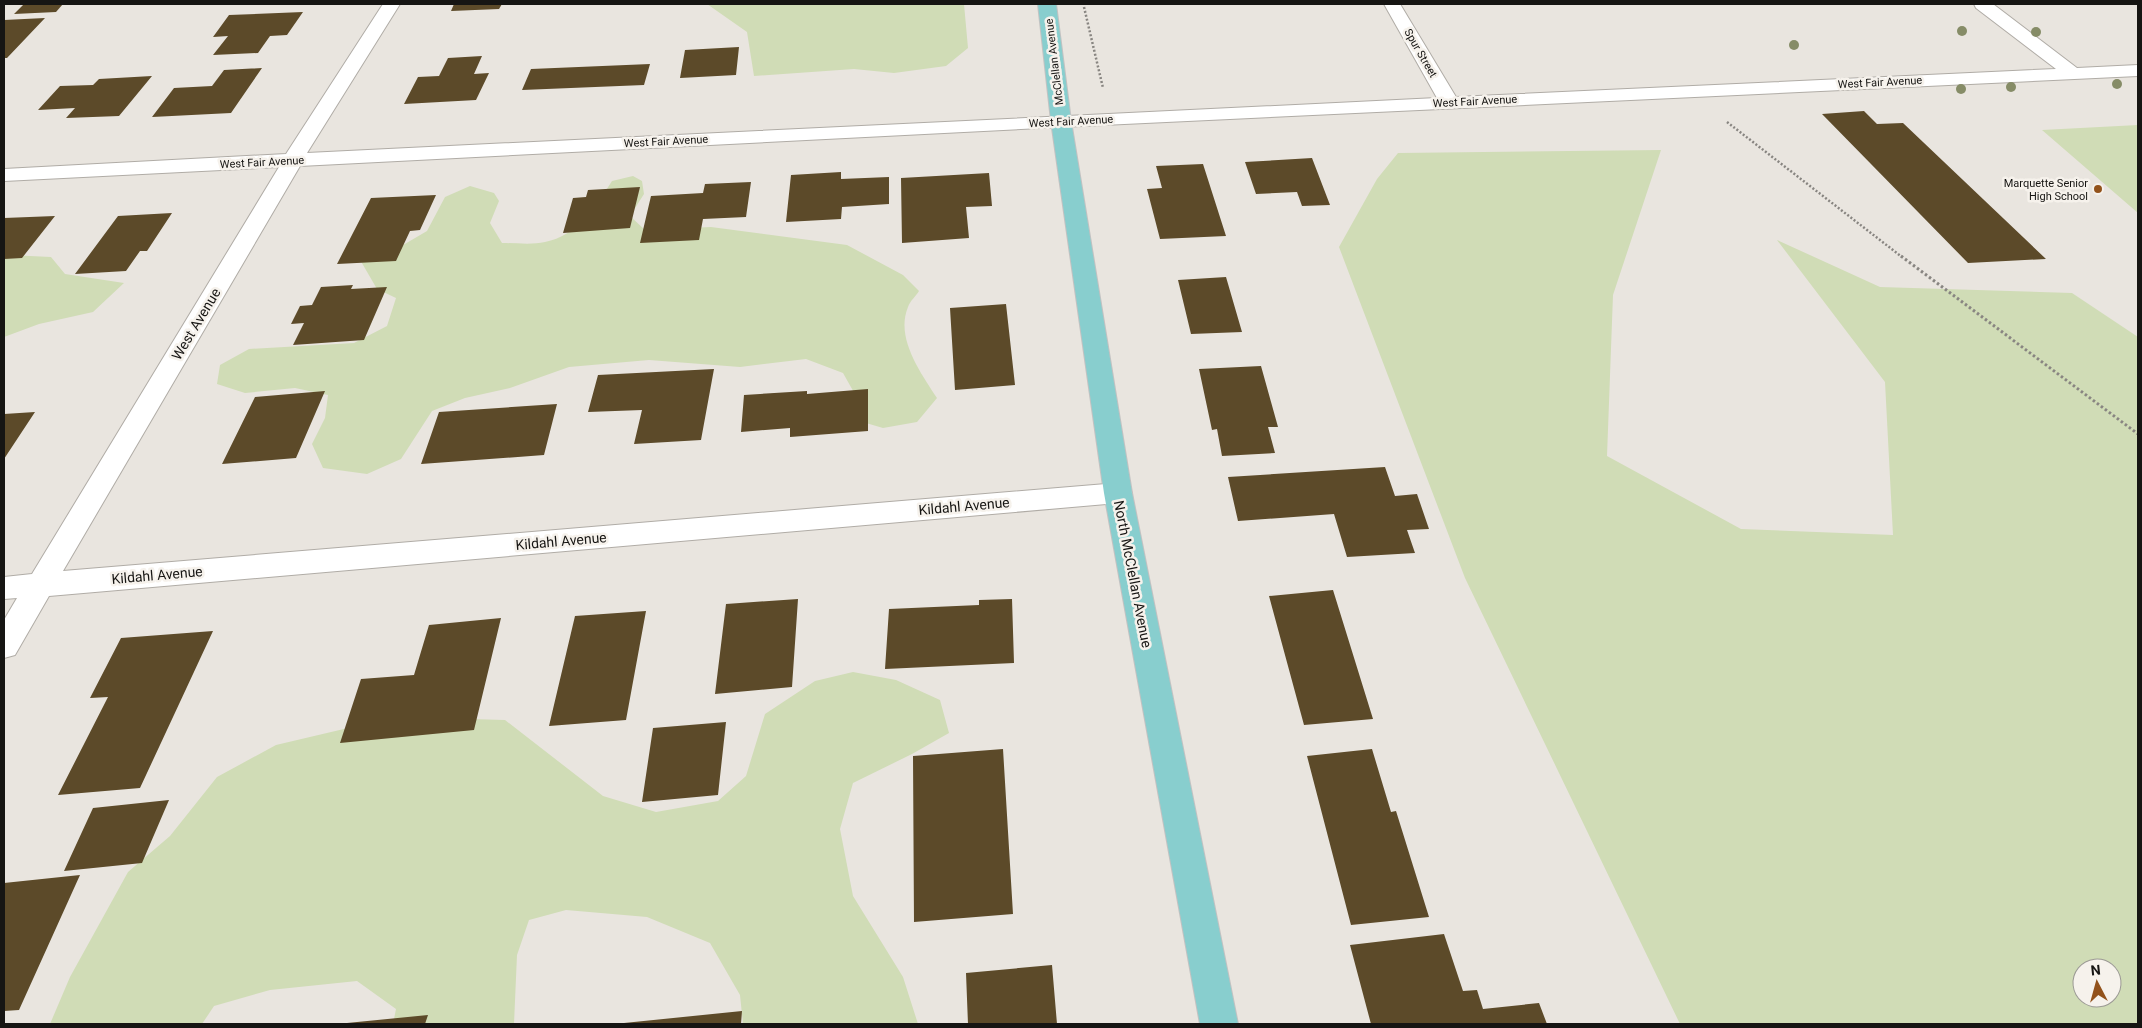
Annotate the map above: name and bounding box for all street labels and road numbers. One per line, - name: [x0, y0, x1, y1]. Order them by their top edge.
- street label: McClellan Avenue: [1043, 18, 1066, 106]
- street label: Spur Street: [1401, 27, 1440, 80]
- street label: West Fair Avenue: [1838, 74, 1923, 91]
- street label: West Fair Avenue: [1433, 93, 1518, 110]
- street label: West Fair Avenue: [1029, 113, 1114, 130]
- street label: West Fair Avenue: [624, 133, 709, 150]
- street label: West Fair Avenue: [220, 154, 305, 171]
- street label: West Avenue: [168, 285, 224, 363]
- street label: Kildahl Avenue: [918, 494, 1010, 518]
- street label: North McClellan Avenue: [1111, 499, 1155, 649]
- street label: Kildahl Avenue: [515, 529, 607, 553]
- street label: Kildahl Avenue: [111, 563, 203, 587]

